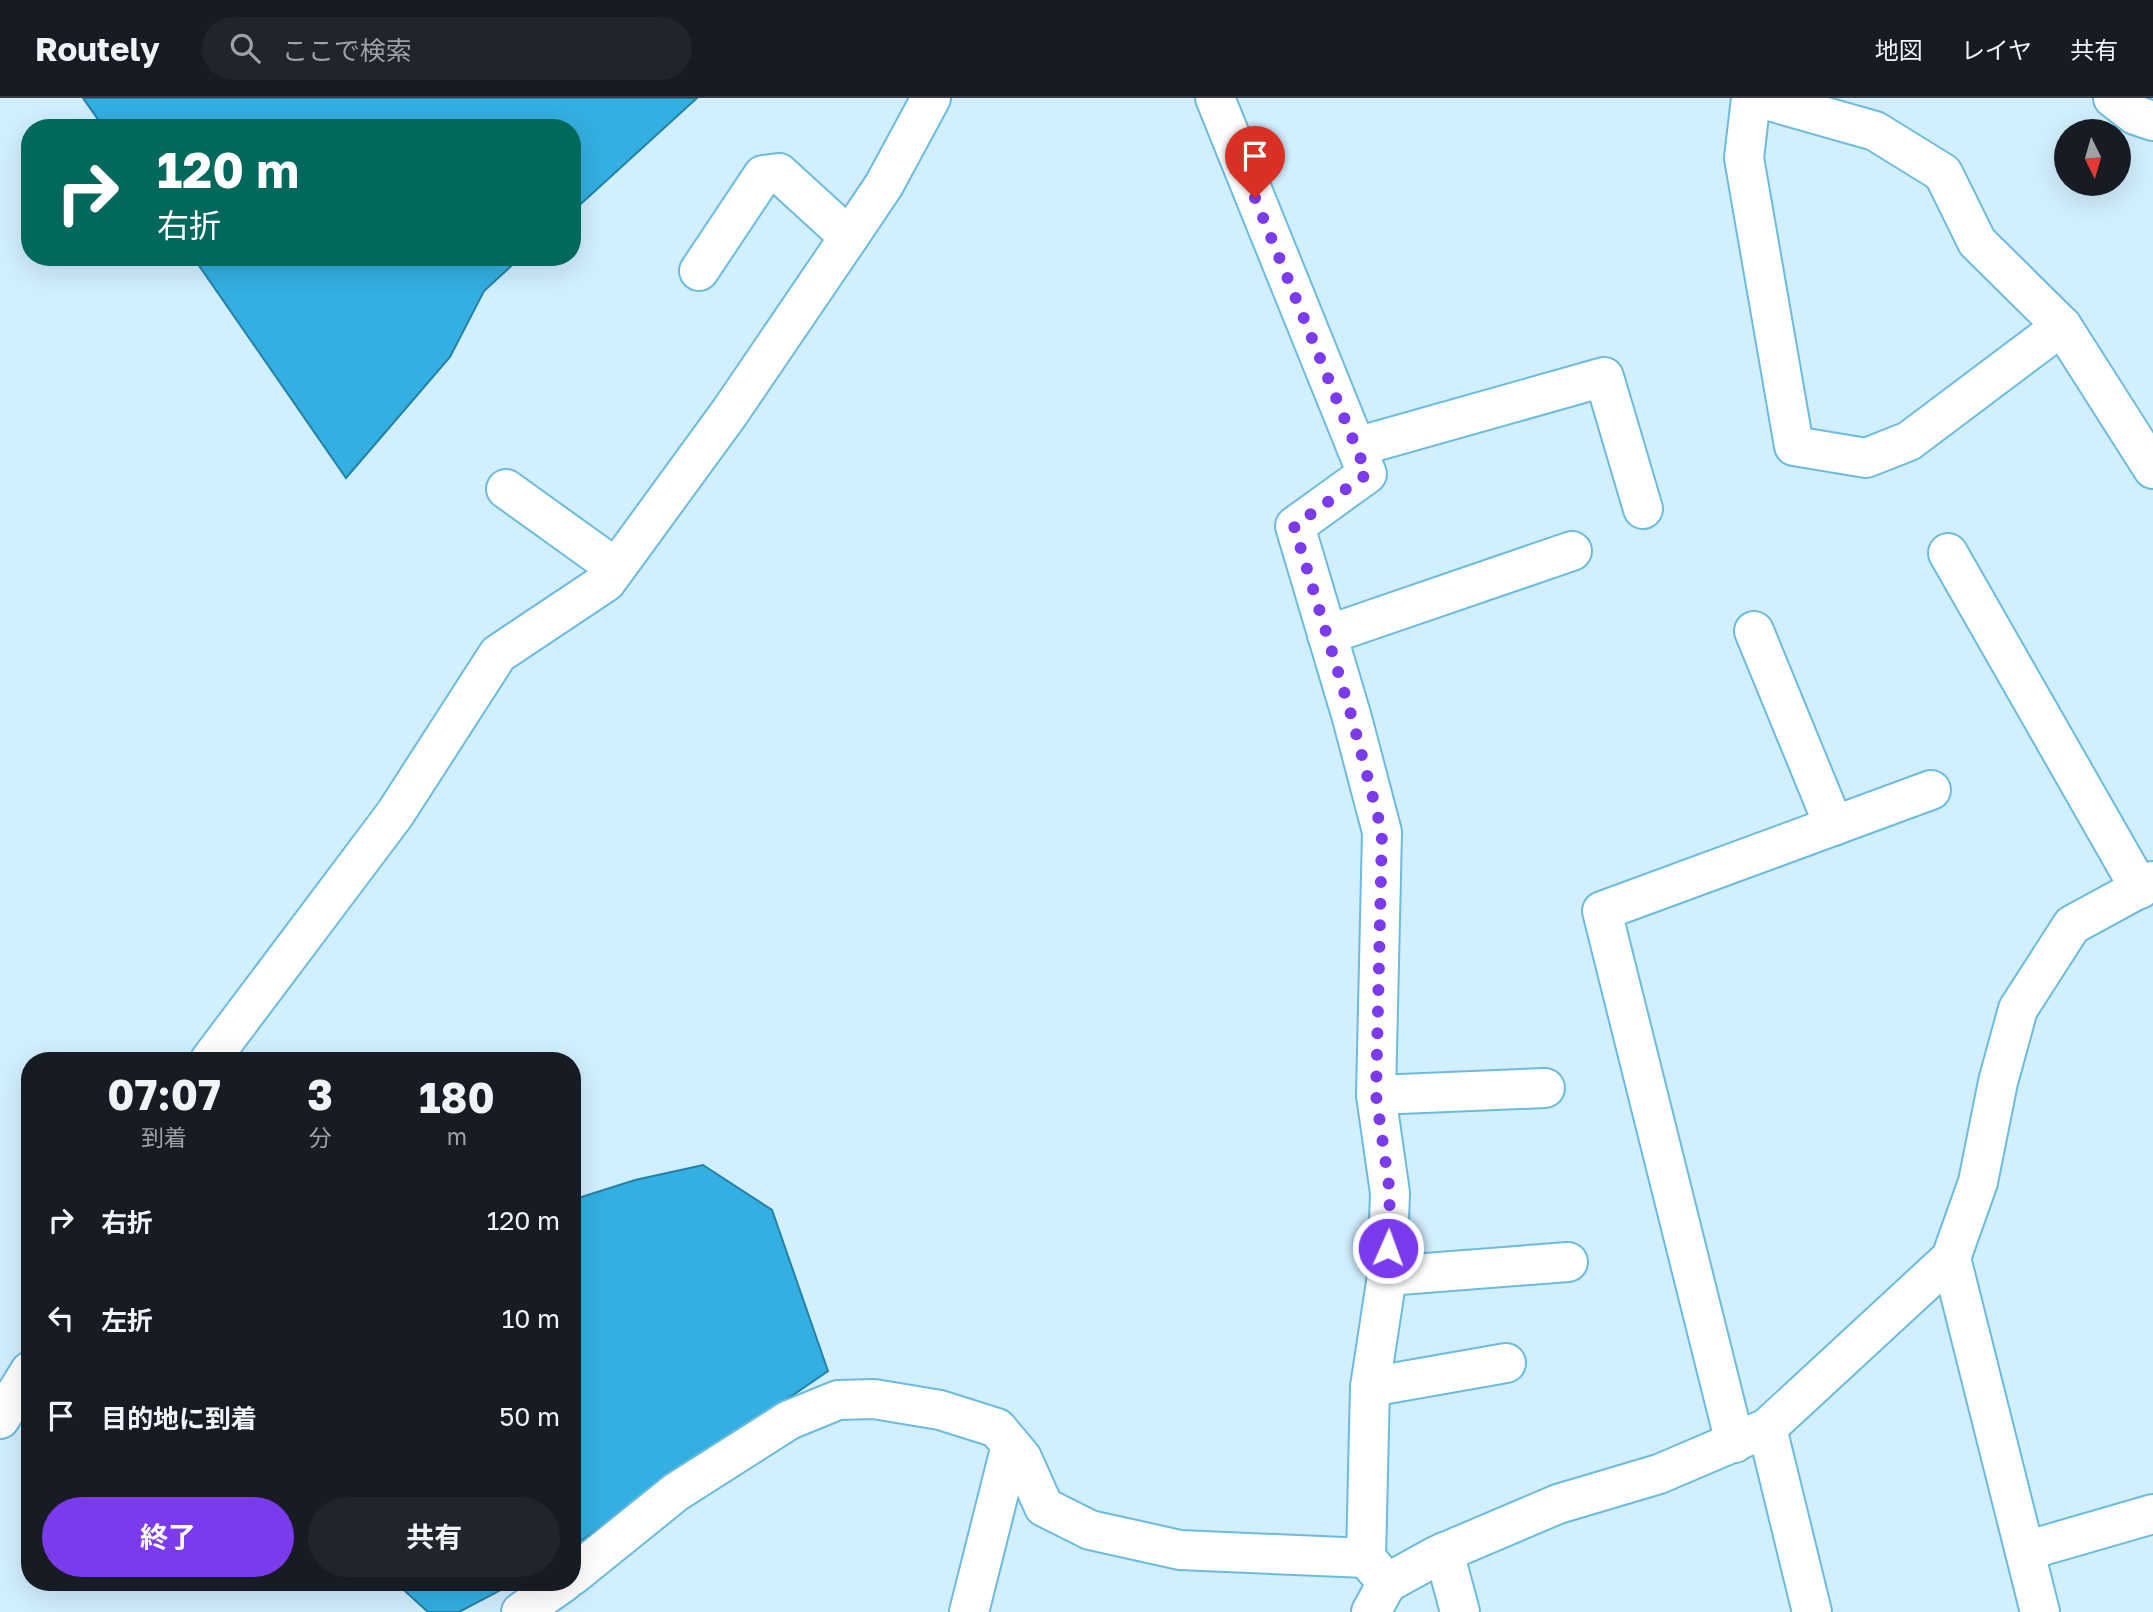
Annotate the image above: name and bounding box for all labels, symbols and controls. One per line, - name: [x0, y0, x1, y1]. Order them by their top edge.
- search box: [202, 17, 692, 80]
- text: Routely: [35, 29, 160, 68]
- icon: search: [226, 29, 264, 67]
- text: ここで検索: [282, 35, 412, 66]
- text: 地図: [1875, 35, 1923, 64]
- text: レイヤ: [1961, 35, 2032, 64]
- text: 共有: [2070, 35, 2118, 64]
- north arrow: [2054, 119, 2132, 196]
- map controls: [2054, 119, 2131, 196]
- pin: [1225, 126, 1285, 198]
- icon: arrive: [1236, 137, 1274, 175]
- text: 120 m: [157, 140, 299, 199]
- icon: right: [42, 147, 133, 238]
- text: 右折: [157, 206, 221, 244]
- text: 07:07: [107, 1069, 221, 1119]
- text: 3: [307, 1069, 333, 1119]
- text: 180: [419, 1072, 495, 1122]
- text: m: [447, 1122, 467, 1150]
- text: 到着: [141, 1123, 187, 1151]
- text: 分: [308, 1123, 331, 1151]
- icon: right: [42, 1201, 80, 1239]
- text: 120 m: [487, 1205, 560, 1236]
- text: 右折: [101, 1207, 153, 1238]
- position arrow: [1351, 1211, 1425, 1285]
- icon: left: [42, 1299, 80, 1337]
- text: 10 m: [502, 1303, 560, 1334]
- text: 左折: [101, 1305, 153, 1336]
- icon: arrive: [42, 1397, 80, 1435]
- text: 50 m: [499, 1401, 560, 1432]
- text: 目的地に到着: [101, 1403, 257, 1434]
- button: 終了: [42, 1497, 294, 1577]
- button: 共有: [308, 1497, 560, 1577]

